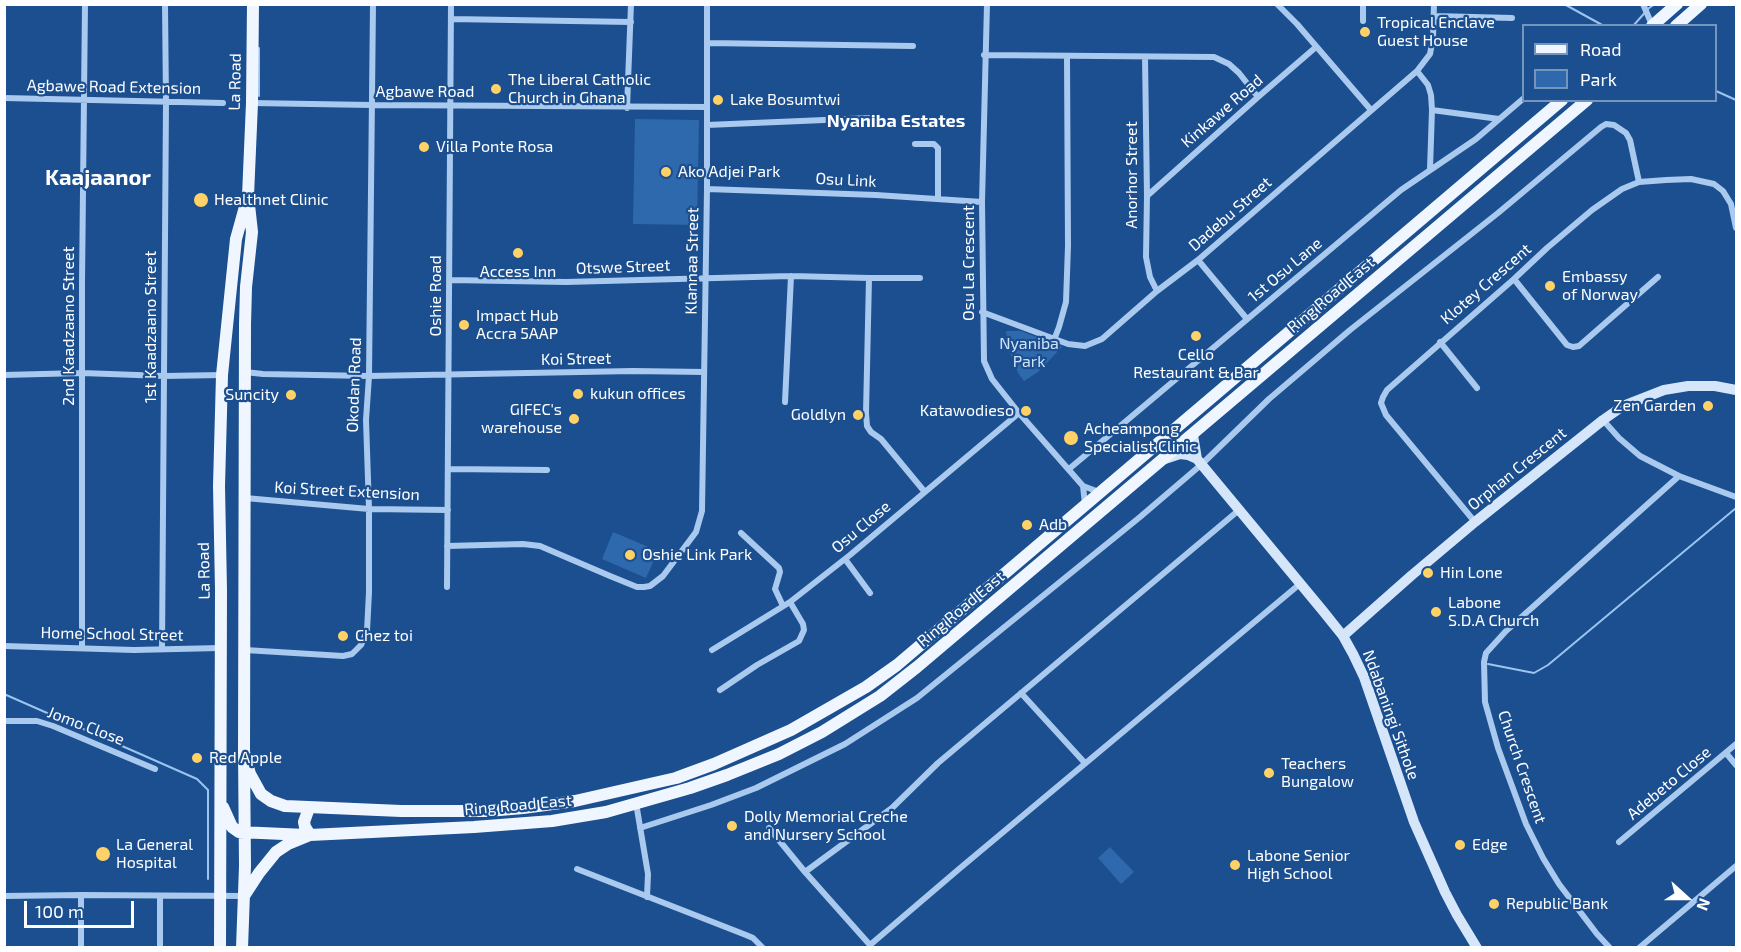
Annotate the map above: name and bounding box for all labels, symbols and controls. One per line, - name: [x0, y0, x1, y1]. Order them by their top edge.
- place label: Tropical Enclave Guest House: [1377, 13, 1495, 51]
- legend: [1522, 24, 1717, 102]
- marker: Tropical Enclave Guest House: [1358, 25, 1372, 39]
- text: Road: [1580, 38, 1621, 60]
- street label: La Road: [225, 53, 245, 111]
- text: Park: [1580, 68, 1617, 90]
- place label: The Liberal Catholic Church in Ghana: [508, 70, 651, 108]
- street label: Kinkawe Road: [1177, 70, 1267, 152]
- street label: Agbawe Road Extension: [27, 76, 201, 98]
- street label: Agbawe Road: [376, 82, 474, 102]
- marker: The Liberal Catholic Church in Ghana: [489, 82, 503, 96]
- place label: Lake Bosumtwi: [730, 90, 841, 110]
- marker: Lake Bosumtwi: [711, 93, 725, 107]
- district label: Nyaniba Estates: [827, 110, 965, 132]
- street label: Anorhor Street: [1122, 121, 1142, 229]
- place label: Villa Ponte Rosa: [436, 137, 553, 157]
- marker: Villa Ponte Rosa: [417, 140, 431, 154]
- place label: Ako Adjei Park: [678, 162, 780, 182]
- district label: Kaajaanor: [45, 165, 151, 191]
- marker: Ako Adjei Park: [659, 165, 673, 179]
- street label: Osu Link: [815, 169, 877, 191]
- street label: Dadebu Street: [1185, 173, 1275, 255]
- place label: Healthnet Clinic: [214, 190, 329, 210]
- marker: Healthnet Clinic: [192, 191, 210, 209]
- street label: Osu La Crescent: [959, 205, 979, 321]
- street label: Klannaa Street: [681, 207, 703, 315]
- street label: 1st Osu Lane: [1244, 234, 1326, 306]
- street label: Klotey Crescent: [1437, 239, 1535, 329]
- street label: 2nd Kaadzaano Street: [59, 246, 79, 406]
- marker: Access Inn: [511, 246, 525, 260]
- street label: 1st Kaadzaano Street: [141, 251, 161, 403]
- street label: Ring Road East: [1283, 253, 1379, 337]
- street label: Oshie Road: [426, 255, 446, 337]
- street label: Otswe Street: [575, 256, 671, 278]
- place label: Access Inn: [480, 262, 556, 282]
- place label: Embassy of Norway: [1562, 267, 1638, 305]
- marker: Embassy of Norway: [1543, 279, 1557, 293]
- place label: Impact Hub Accra 5AAP: [476, 306, 559, 344]
- marker: Impact Hub Accra 5AAP: [457, 318, 471, 332]
- marker: Cello Restaurant & Bar: [1189, 329, 1203, 343]
- park label: Nyaniba Park: [999, 334, 1059, 372]
- street label: Okodan Road: [343, 337, 365, 433]
- place label: Cello Restaurant & Bar: [1133, 345, 1259, 383]
- street label: Koi Street: [541, 349, 611, 369]
- place label: kukun offices: [590, 384, 686, 404]
- place label: Suncity: [225, 385, 279, 405]
- marker: kukun offices: [571, 387, 585, 401]
- marker: Suncity: [284, 388, 298, 402]
- place label: Zen Garden: [1613, 396, 1696, 416]
- marker: Zen Garden: [1701, 399, 1715, 413]
- place label: GIFEC's warehouse: [481, 400, 562, 438]
- place label: Katawodieso: [920, 401, 1014, 421]
- marker: Katawodieso: [1019, 404, 1033, 418]
- place label: Goldlyn: [791, 405, 846, 425]
- marker: Goldlyn: [851, 408, 865, 422]
- marker: GIFEC's warehouse: [567, 412, 581, 426]
- place label: Acheampong Specialist Clinic: [1084, 419, 1197, 457]
- street label: Orphan Crescent: [1464, 423, 1570, 515]
- marker: Acheampong Specialist Clinic: [1062, 429, 1080, 447]
- street label: Koi Street Extension: [274, 478, 420, 504]
- street label: Osu Close: [828, 497, 894, 557]
- place label: Adb: [1039, 515, 1067, 535]
- marker: Adb: [1020, 518, 1034, 532]
- street label: La Road: [194, 542, 214, 600]
- place label: Oshie Link Park: [642, 545, 752, 565]
- marker: Oshie Link Park: [623, 548, 637, 562]
- place label: Hin Lone: [1440, 563, 1503, 583]
- marker: Hin Lone: [1421, 566, 1435, 580]
- street label: Ring Road East: [913, 567, 1009, 651]
- place label: Labone S.D.A Church: [1448, 593, 1539, 631]
- marker: Labone S.D.A Church: [1429, 605, 1443, 619]
- street label: Home School Street: [40, 623, 184, 645]
- place label: Chez toi: [355, 626, 413, 646]
- marker: Chez toi: [336, 629, 350, 643]
- street label: Ndabaningi Sithole: [1359, 647, 1423, 783]
- street label: Jomo Close: [45, 703, 127, 749]
- street label: Church Crescent: [1494, 708, 1550, 826]
- street label: Adebeto Close: [1623, 742, 1715, 824]
- place label: Red Apple: [209, 748, 282, 768]
- marker: Red Apple: [190, 751, 204, 765]
- place label: Teachers Bungalow: [1281, 754, 1354, 792]
- marker: Teachers Bungalow: [1262, 766, 1276, 780]
- street label: Ring Road East: [463, 791, 573, 819]
- place label: Dolly Memorial Creche and Nursery School: [744, 807, 908, 845]
- marker: Dolly Memorial Creche and Nursery School: [725, 819, 739, 833]
- place label: La General Hospital: [116, 835, 193, 873]
- place label: Edge: [1472, 835, 1508, 855]
- marker: Edge: [1453, 838, 1467, 852]
- marker: La General Hospital: [94, 845, 112, 863]
- place label: Labone Senior High School: [1247, 846, 1350, 884]
- marker: Labone Senior High School: [1228, 858, 1242, 872]
- north arrow: [1657, 868, 1717, 928]
- scale bar: [27, 889, 136, 927]
- place label: Republic Bank: [1506, 894, 1608, 914]
- text: N: [1693, 896, 1715, 913]
- marker: Republic Bank: [1487, 897, 1501, 911]
- text: 100 m: [35, 900, 84, 922]

